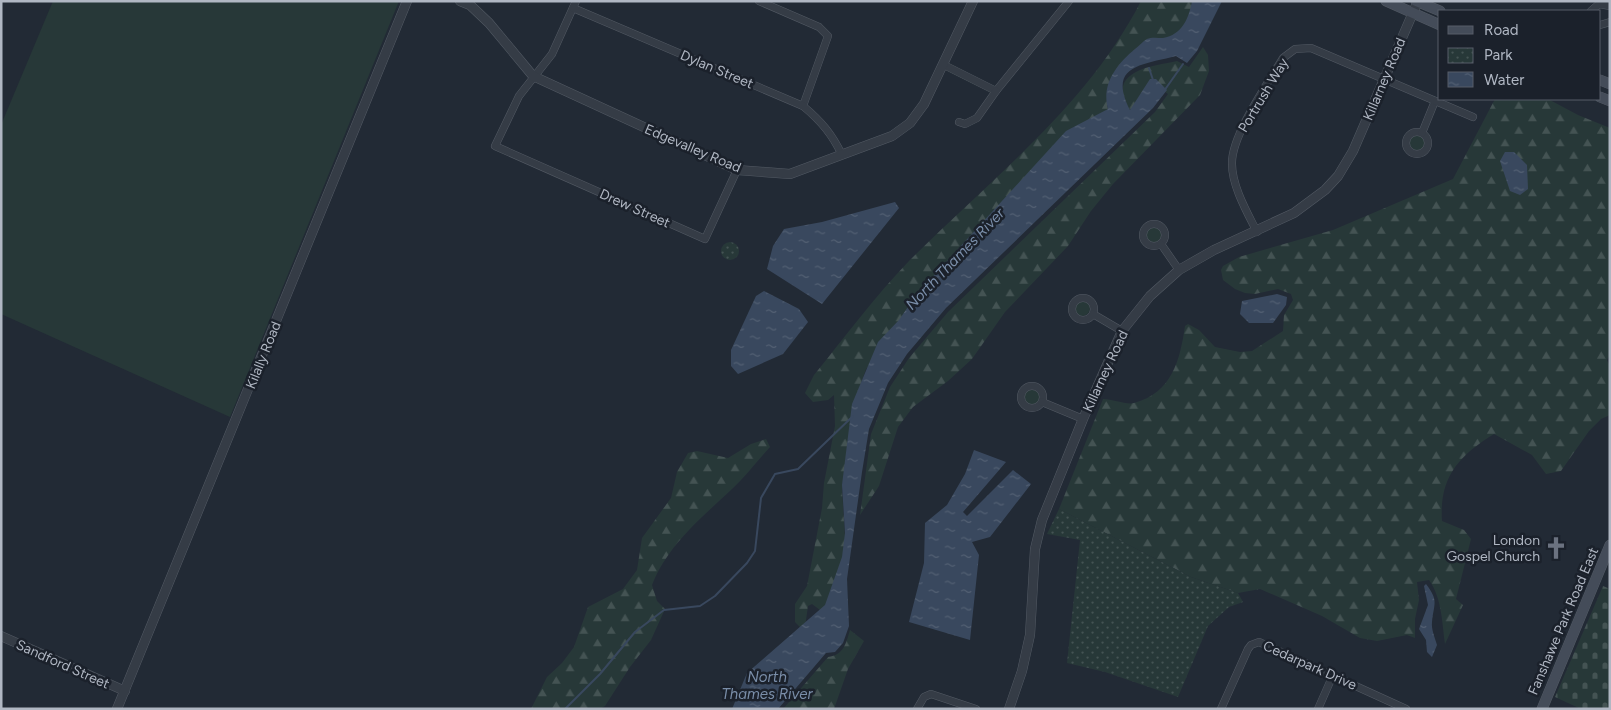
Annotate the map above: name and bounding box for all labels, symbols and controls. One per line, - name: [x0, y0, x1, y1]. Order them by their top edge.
- legend: [1438, 10, 1601, 100]
- text: Road: [1484, 21, 1519, 39]
- street label: Killarney Road: [1359, 35, 1410, 123]
- street label: Dylan Street: [678, 46, 756, 92]
- text: Park: [1484, 46, 1513, 64]
- street label: Portrush Way: [1235, 54, 1293, 136]
- text: Water: [1484, 71, 1524, 89]
- street label: Edgevalley Road: [642, 120, 744, 176]
- street label: Drew Street: [597, 185, 673, 232]
- water label: North Thames River: [902, 204, 1009, 314]
- street label: Kilally Road: [242, 319, 285, 391]
- street label: Killarney Road: [1079, 328, 1132, 415]
- place label: London Gospel Church: [1446, 532, 1540, 565]
- church icon: London Gospel Church: [1543, 535, 1569, 561]
- street label: Fanshawe Park Road East: [1525, 545, 1602, 698]
- street label: Sandford Street: [13, 636, 112, 693]
- street label: Cedarpark Drive: [1260, 637, 1360, 694]
- water label: North Thames River: [722, 668, 813, 703]

